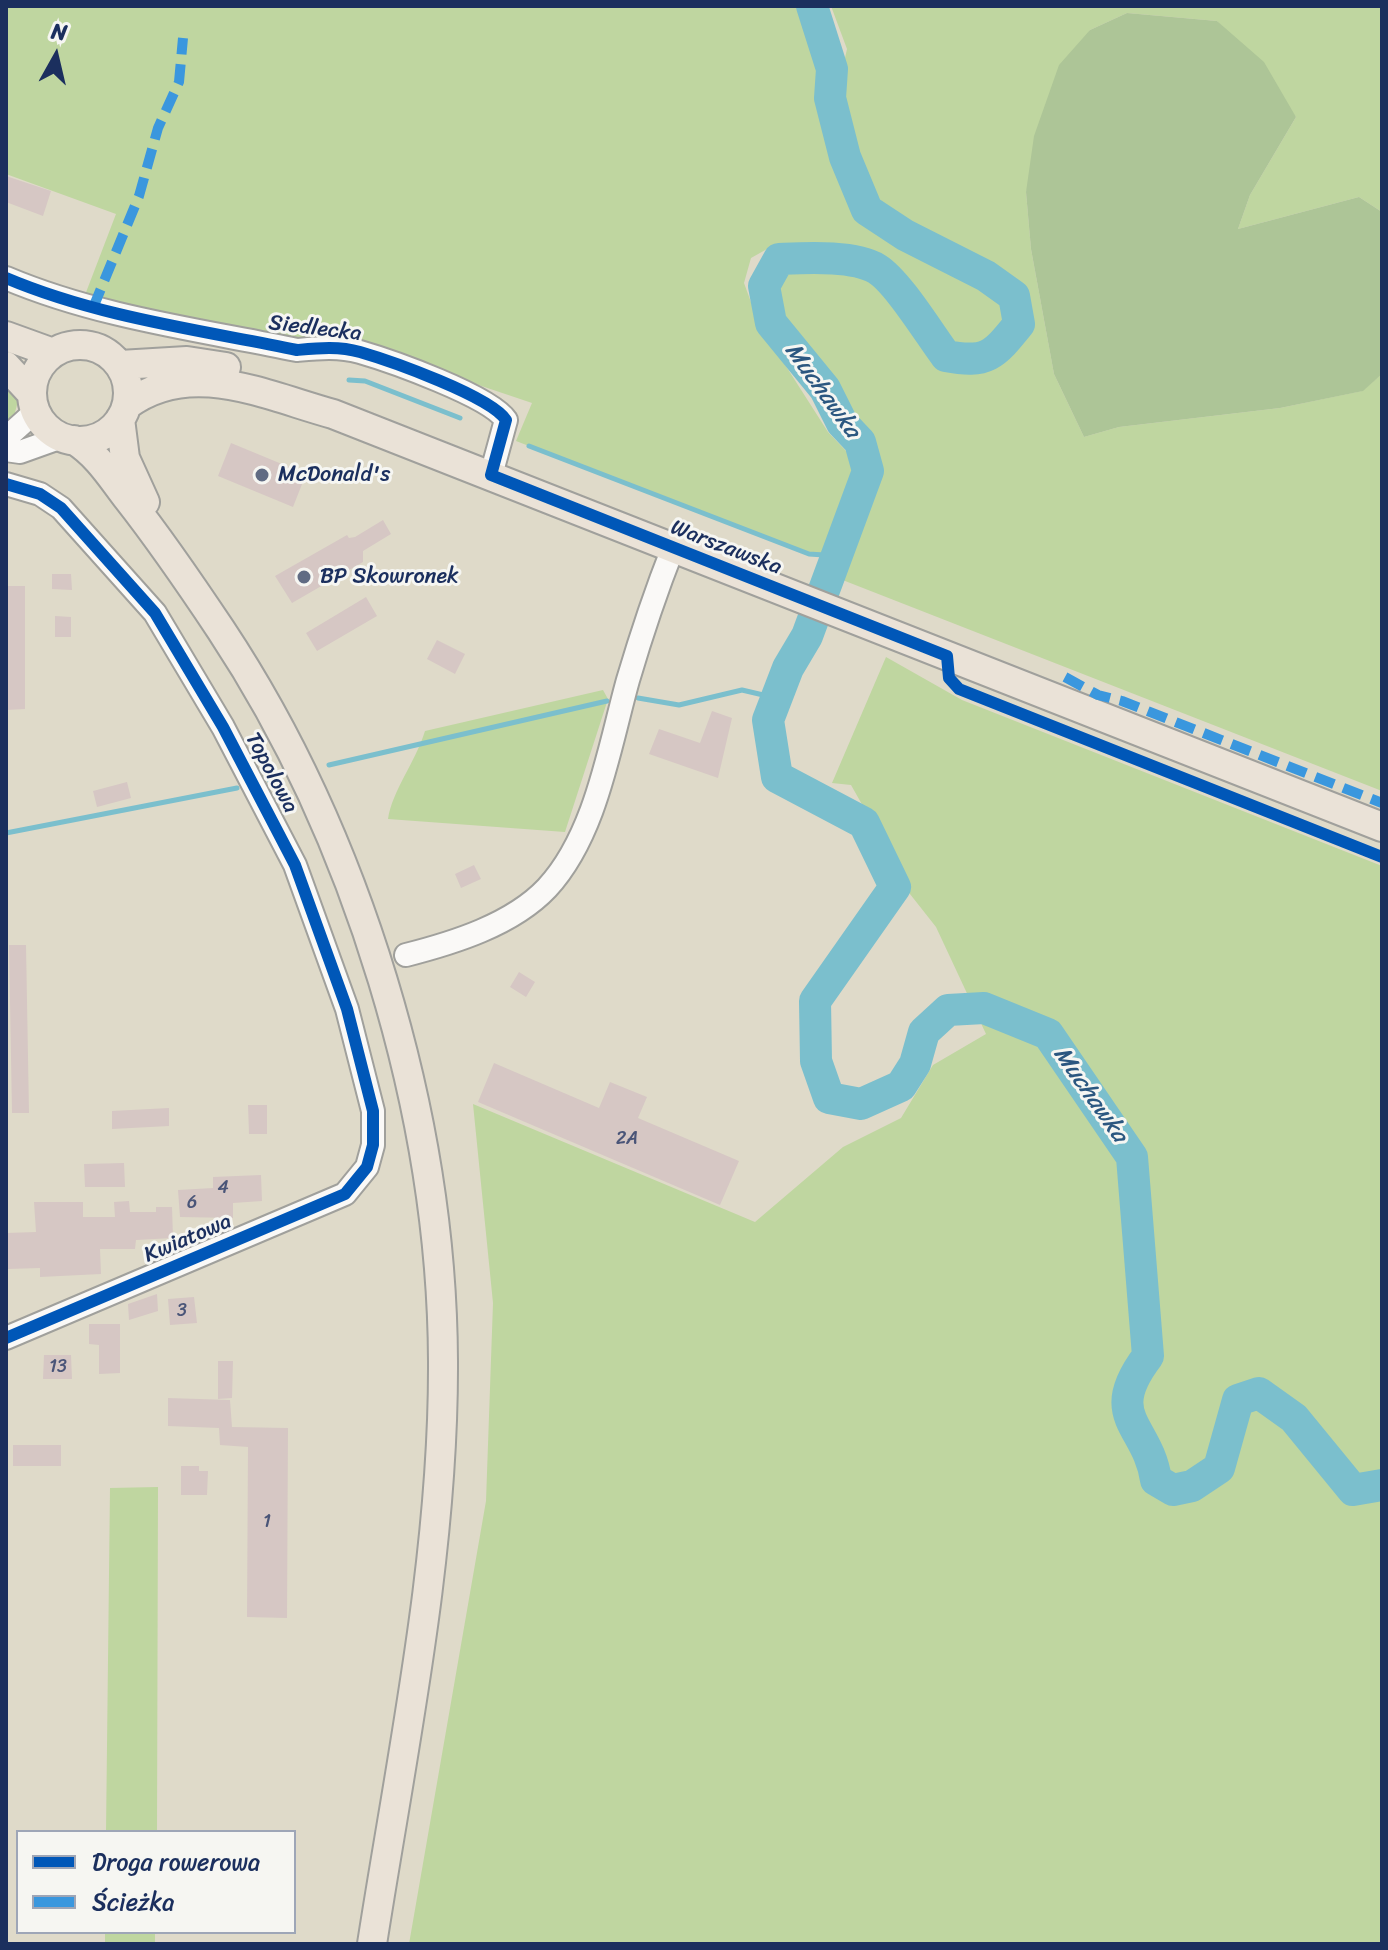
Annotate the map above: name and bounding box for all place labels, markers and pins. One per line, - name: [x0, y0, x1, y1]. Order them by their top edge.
- place label: McDonald's: [278, 462, 390, 488]
- marker: McDonald's: [253, 466, 271, 484]
- place label: BP Skowronek: [320, 564, 459, 590]
- marker: BP Skowronek: [295, 568, 313, 586]

